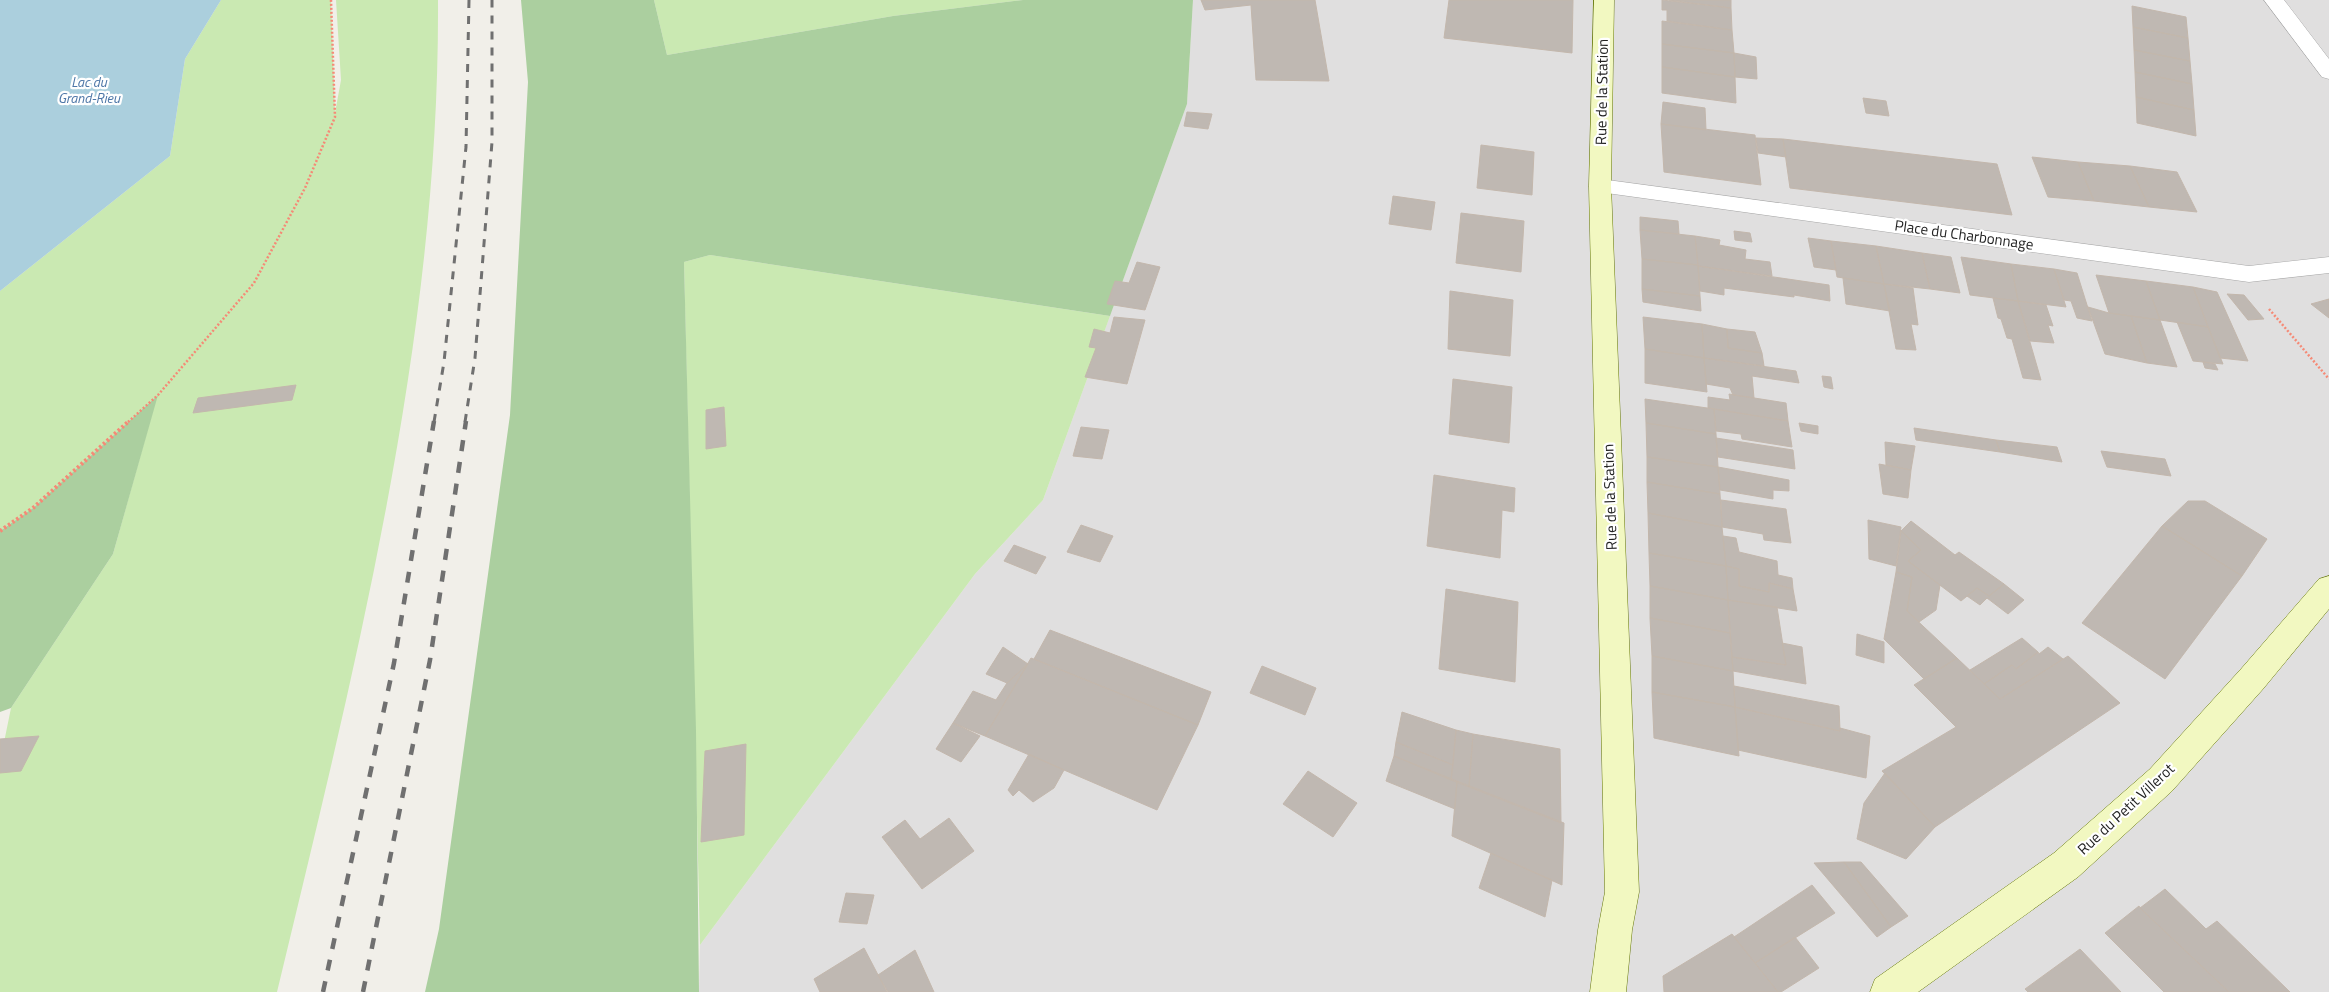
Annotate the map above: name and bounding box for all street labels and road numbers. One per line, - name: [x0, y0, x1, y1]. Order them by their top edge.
- street label: Rue de la Station: [1589, 39, 1614, 145]
- street label: Place du Charbonnage: [1893, 213, 2035, 256]
- street label: Rue de la Station: [1596, 443, 1623, 551]
- street label: Rue du Petit Villerot: [2072, 757, 2180, 860]

